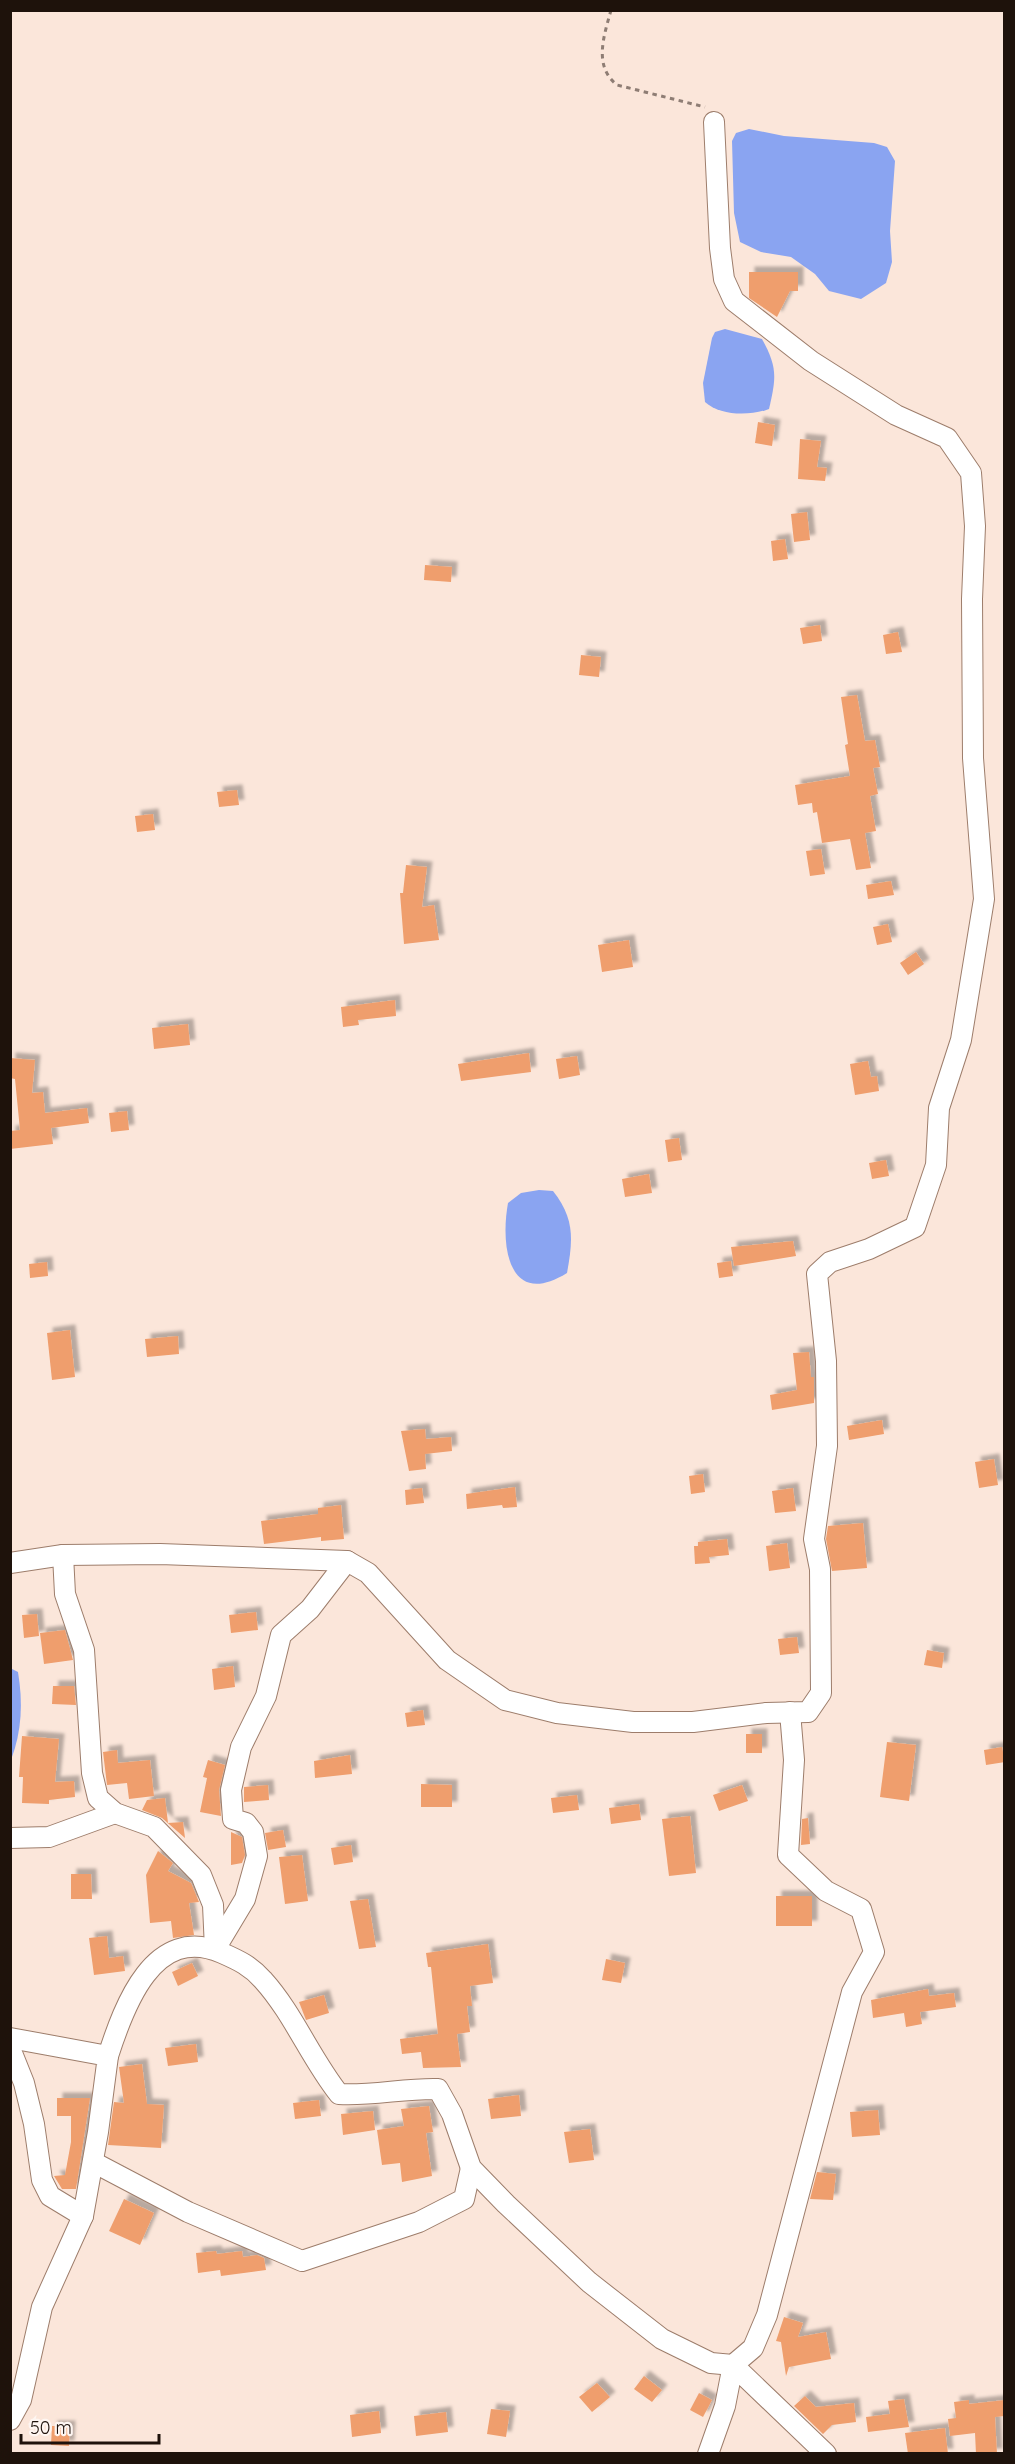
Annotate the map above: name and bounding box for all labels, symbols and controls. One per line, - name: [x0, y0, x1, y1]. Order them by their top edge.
- scale bar: [21, 2407, 159, 2445]
- text: 50 m: [30, 2416, 72, 2439]

